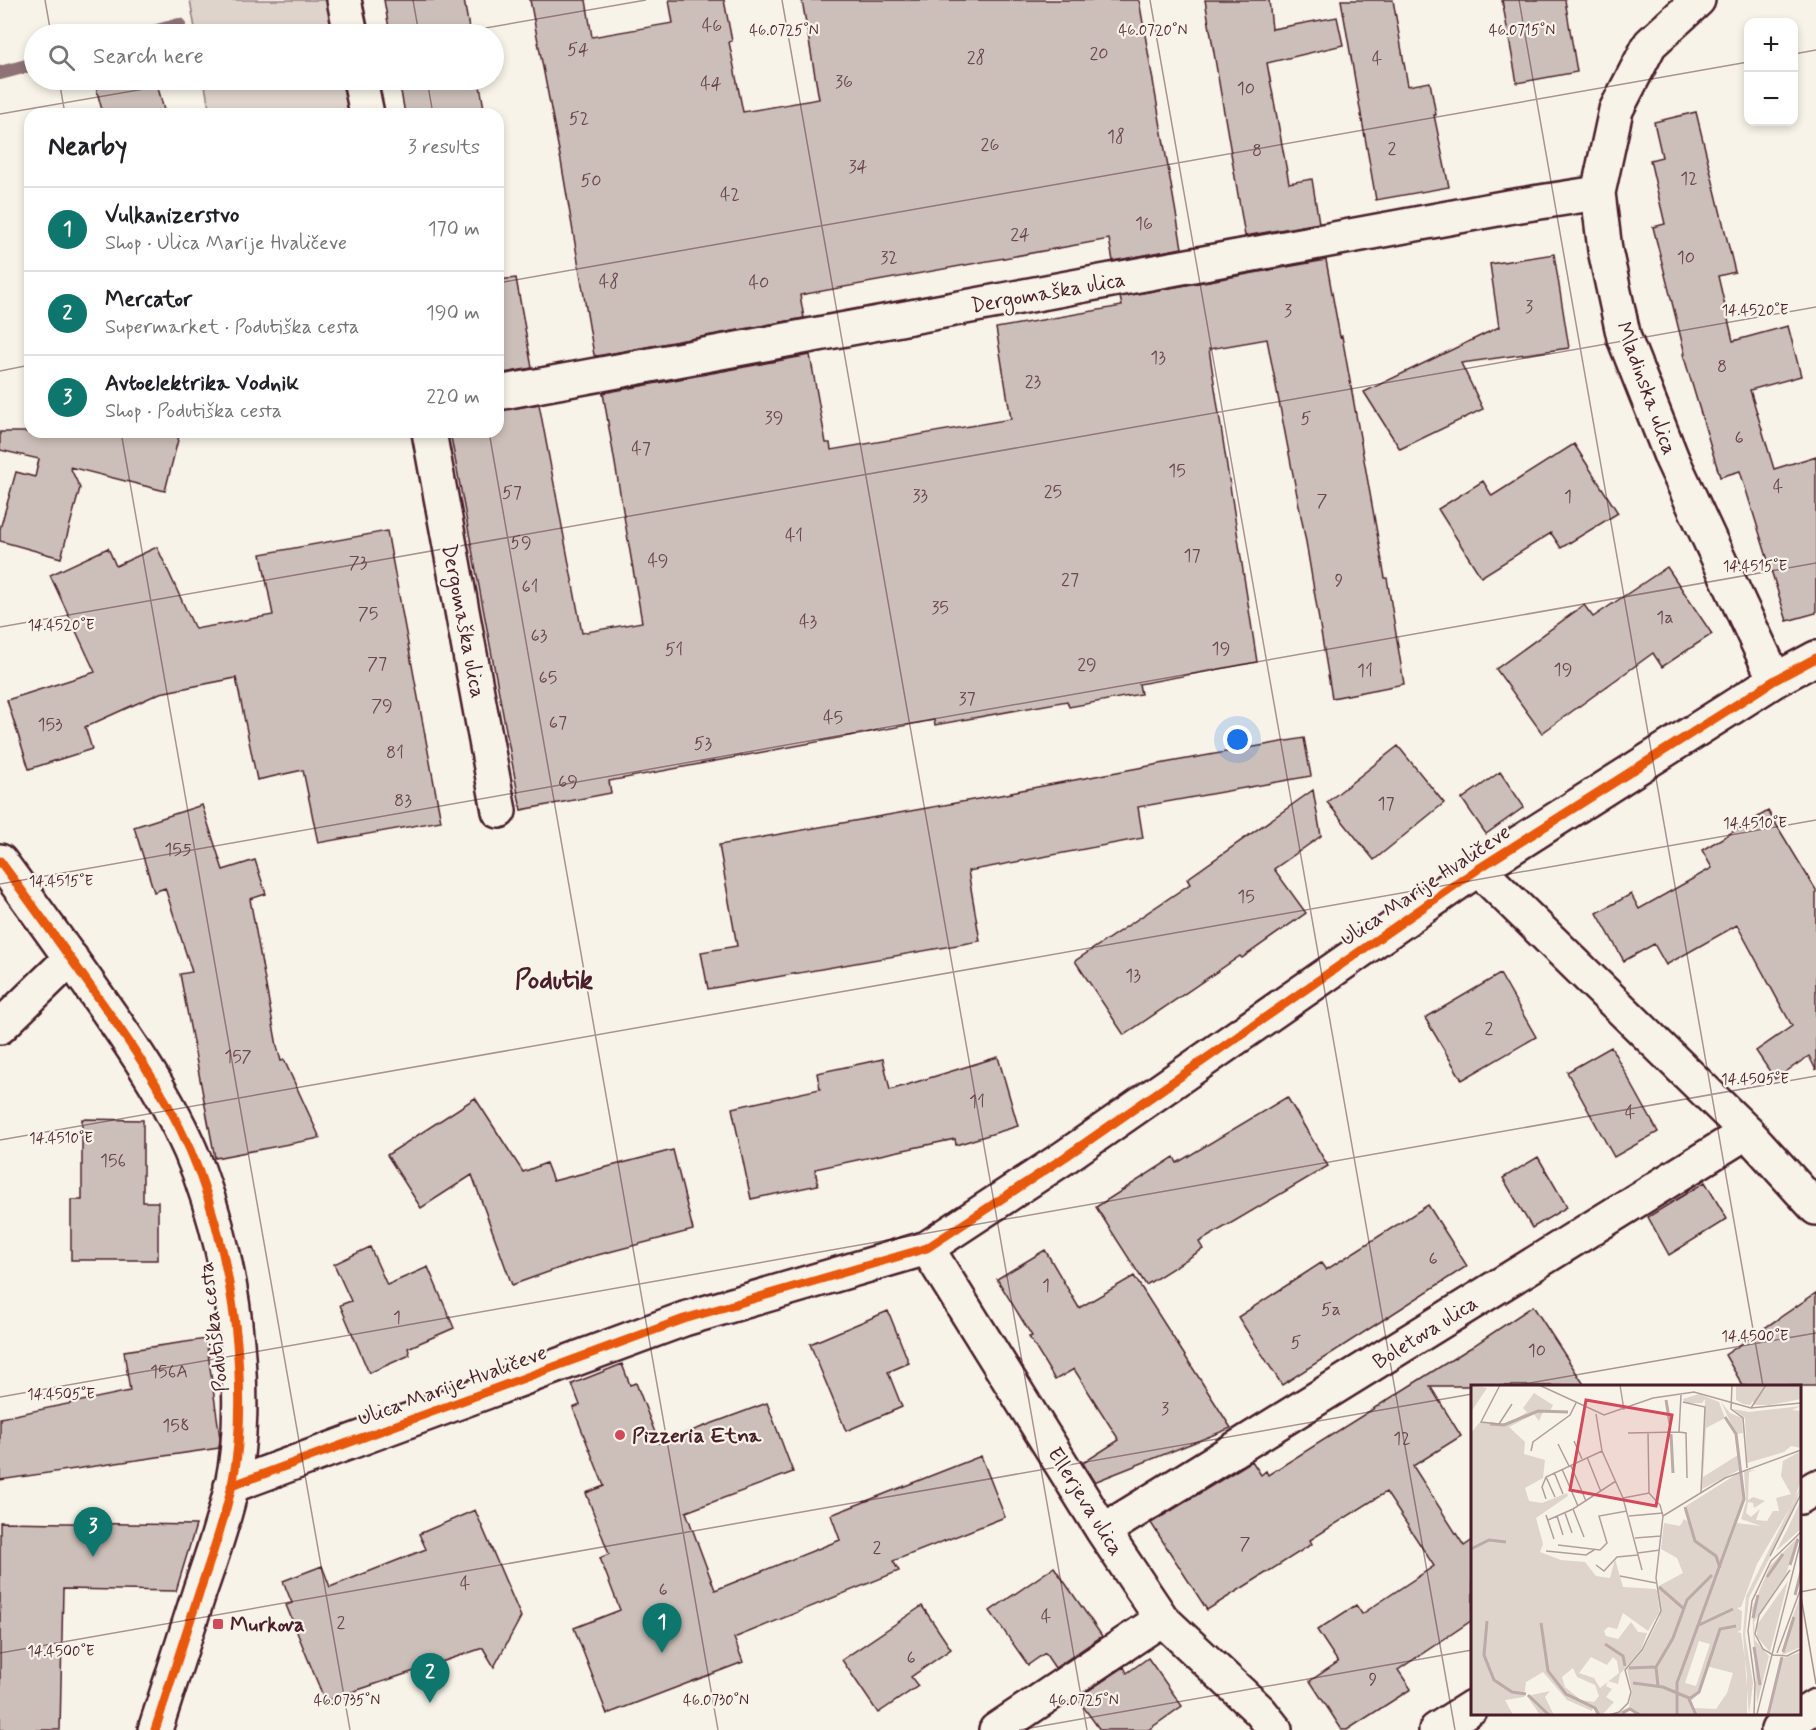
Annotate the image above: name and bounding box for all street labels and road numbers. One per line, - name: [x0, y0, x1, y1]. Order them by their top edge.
- street label: Dergomaška ulica: [969, 266, 1128, 321]
- street label: Mladinska ulica: [1609, 318, 1683, 459]
- street label: Dergomaška ulica: [433, 542, 492, 701]
- street label: Ulica Marije Hvaličeve: [1335, 818, 1516, 953]
- street label: Podutiška cesta: [192, 1260, 236, 1394]
- street label: Boletova ulica: [1368, 1289, 1483, 1376]
- street label: Ulica Marije Hvaličeve: [354, 1339, 551, 1433]
- street label: Ellerjeva ulica: [1041, 1442, 1130, 1561]

